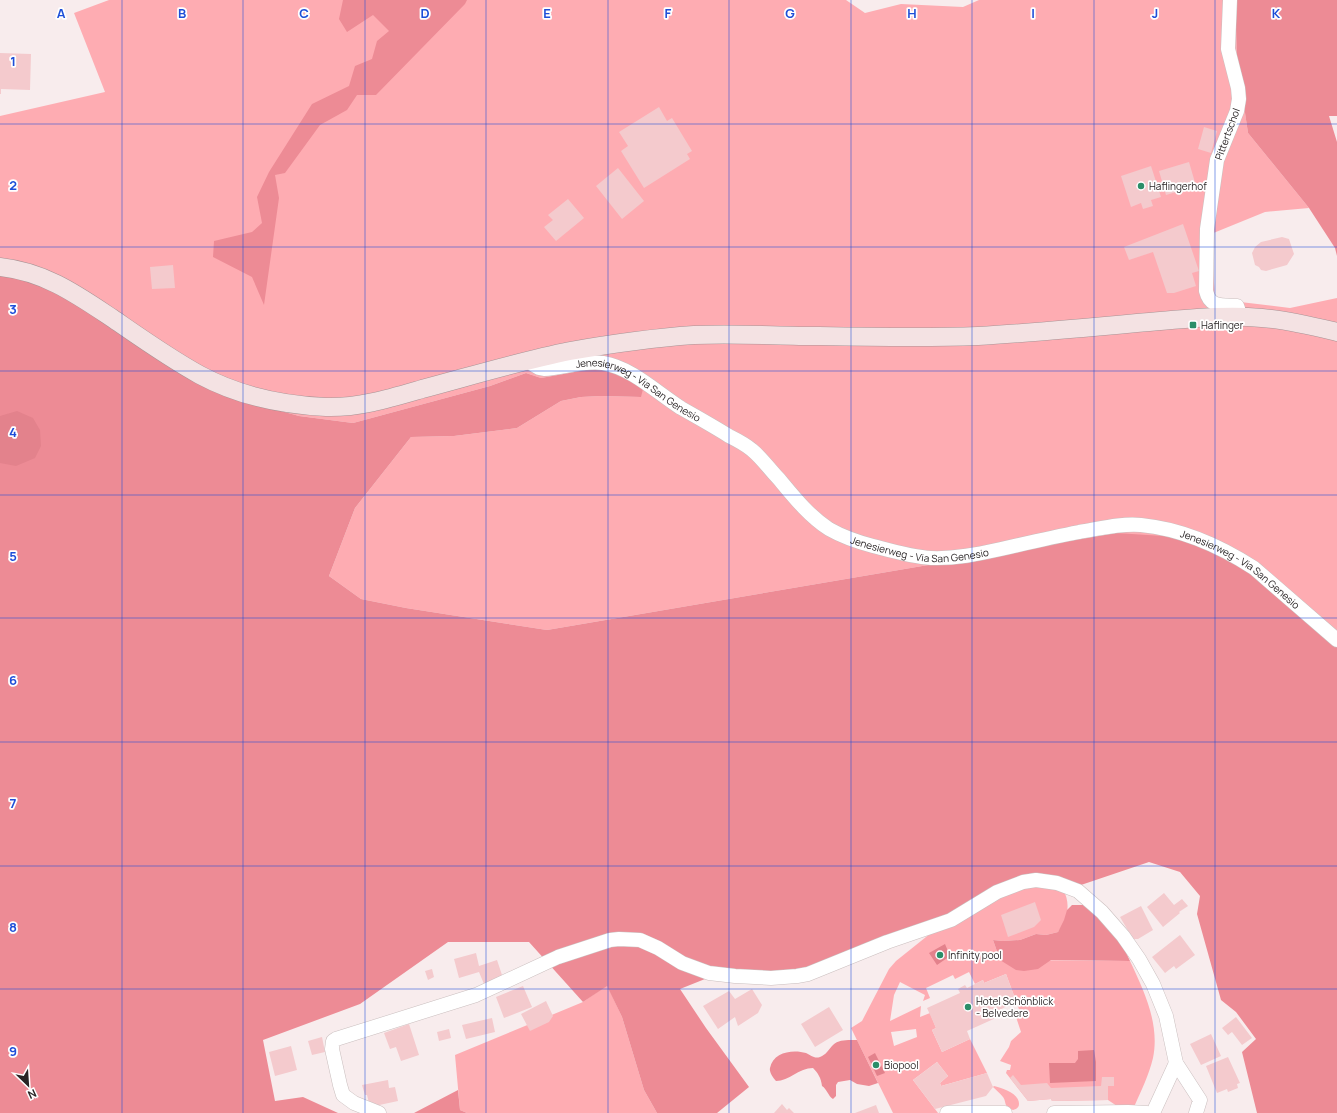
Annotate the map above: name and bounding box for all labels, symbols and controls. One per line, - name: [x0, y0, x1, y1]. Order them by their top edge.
- text: A: [57, 4, 66, 22]
- text: B: [178, 4, 186, 22]
- text: C: [299, 4, 309, 22]
- text: D: [420, 4, 430, 22]
- text: E: [543, 4, 551, 22]
- text: F: [665, 4, 672, 22]
- text: G: [785, 4, 795, 22]
- text: H: [907, 4, 917, 22]
- text: I: [1031, 4, 1035, 22]
- text: J: [1152, 4, 1158, 22]
- text: K: [1272, 4, 1281, 22]
- text: 1: [10, 52, 16, 70]
- street label: Pittertschol: [1211, 106, 1243, 162]
- text: 2: [9, 176, 17, 194]
- place label: Haflingerhof: [1149, 179, 1207, 193]
- marker: Haflingerhof: [1136, 181, 1146, 191]
- text: 3: [9, 300, 17, 318]
- place label: Haflinger: [1201, 318, 1244, 332]
- marker: Haflinger: [1188, 320, 1198, 330]
- street label: Jenesierweg - Via San Genesio: [574, 355, 704, 425]
- text: 4: [9, 423, 17, 441]
- street label: Jenesierweg - Via San Genesio: [1179, 526, 1303, 612]
- street label: Jenesierweg - Via San Genesio: [849, 533, 990, 565]
- text: 5: [9, 547, 17, 565]
- text: 6: [9, 671, 17, 689]
- text: 7: [10, 794, 17, 812]
- text: 8: [9, 918, 17, 936]
- place label: Infinity pool: [948, 948, 1002, 962]
- marker: Infinity pool: [935, 950, 945, 960]
- place label: Hotel Schönblick - Belvedere: [976, 994, 1054, 1020]
- marker: Hotel Schönblick - Belvedere: [963, 1002, 973, 1012]
- text: 9: [9, 1042, 17, 1060]
- place label: Biopool: [884, 1058, 918, 1072]
- marker: Biopool: [871, 1060, 881, 1070]
- north arrow: [8, 1065, 48, 1105]
- text: N: [26, 1086, 39, 1103]

